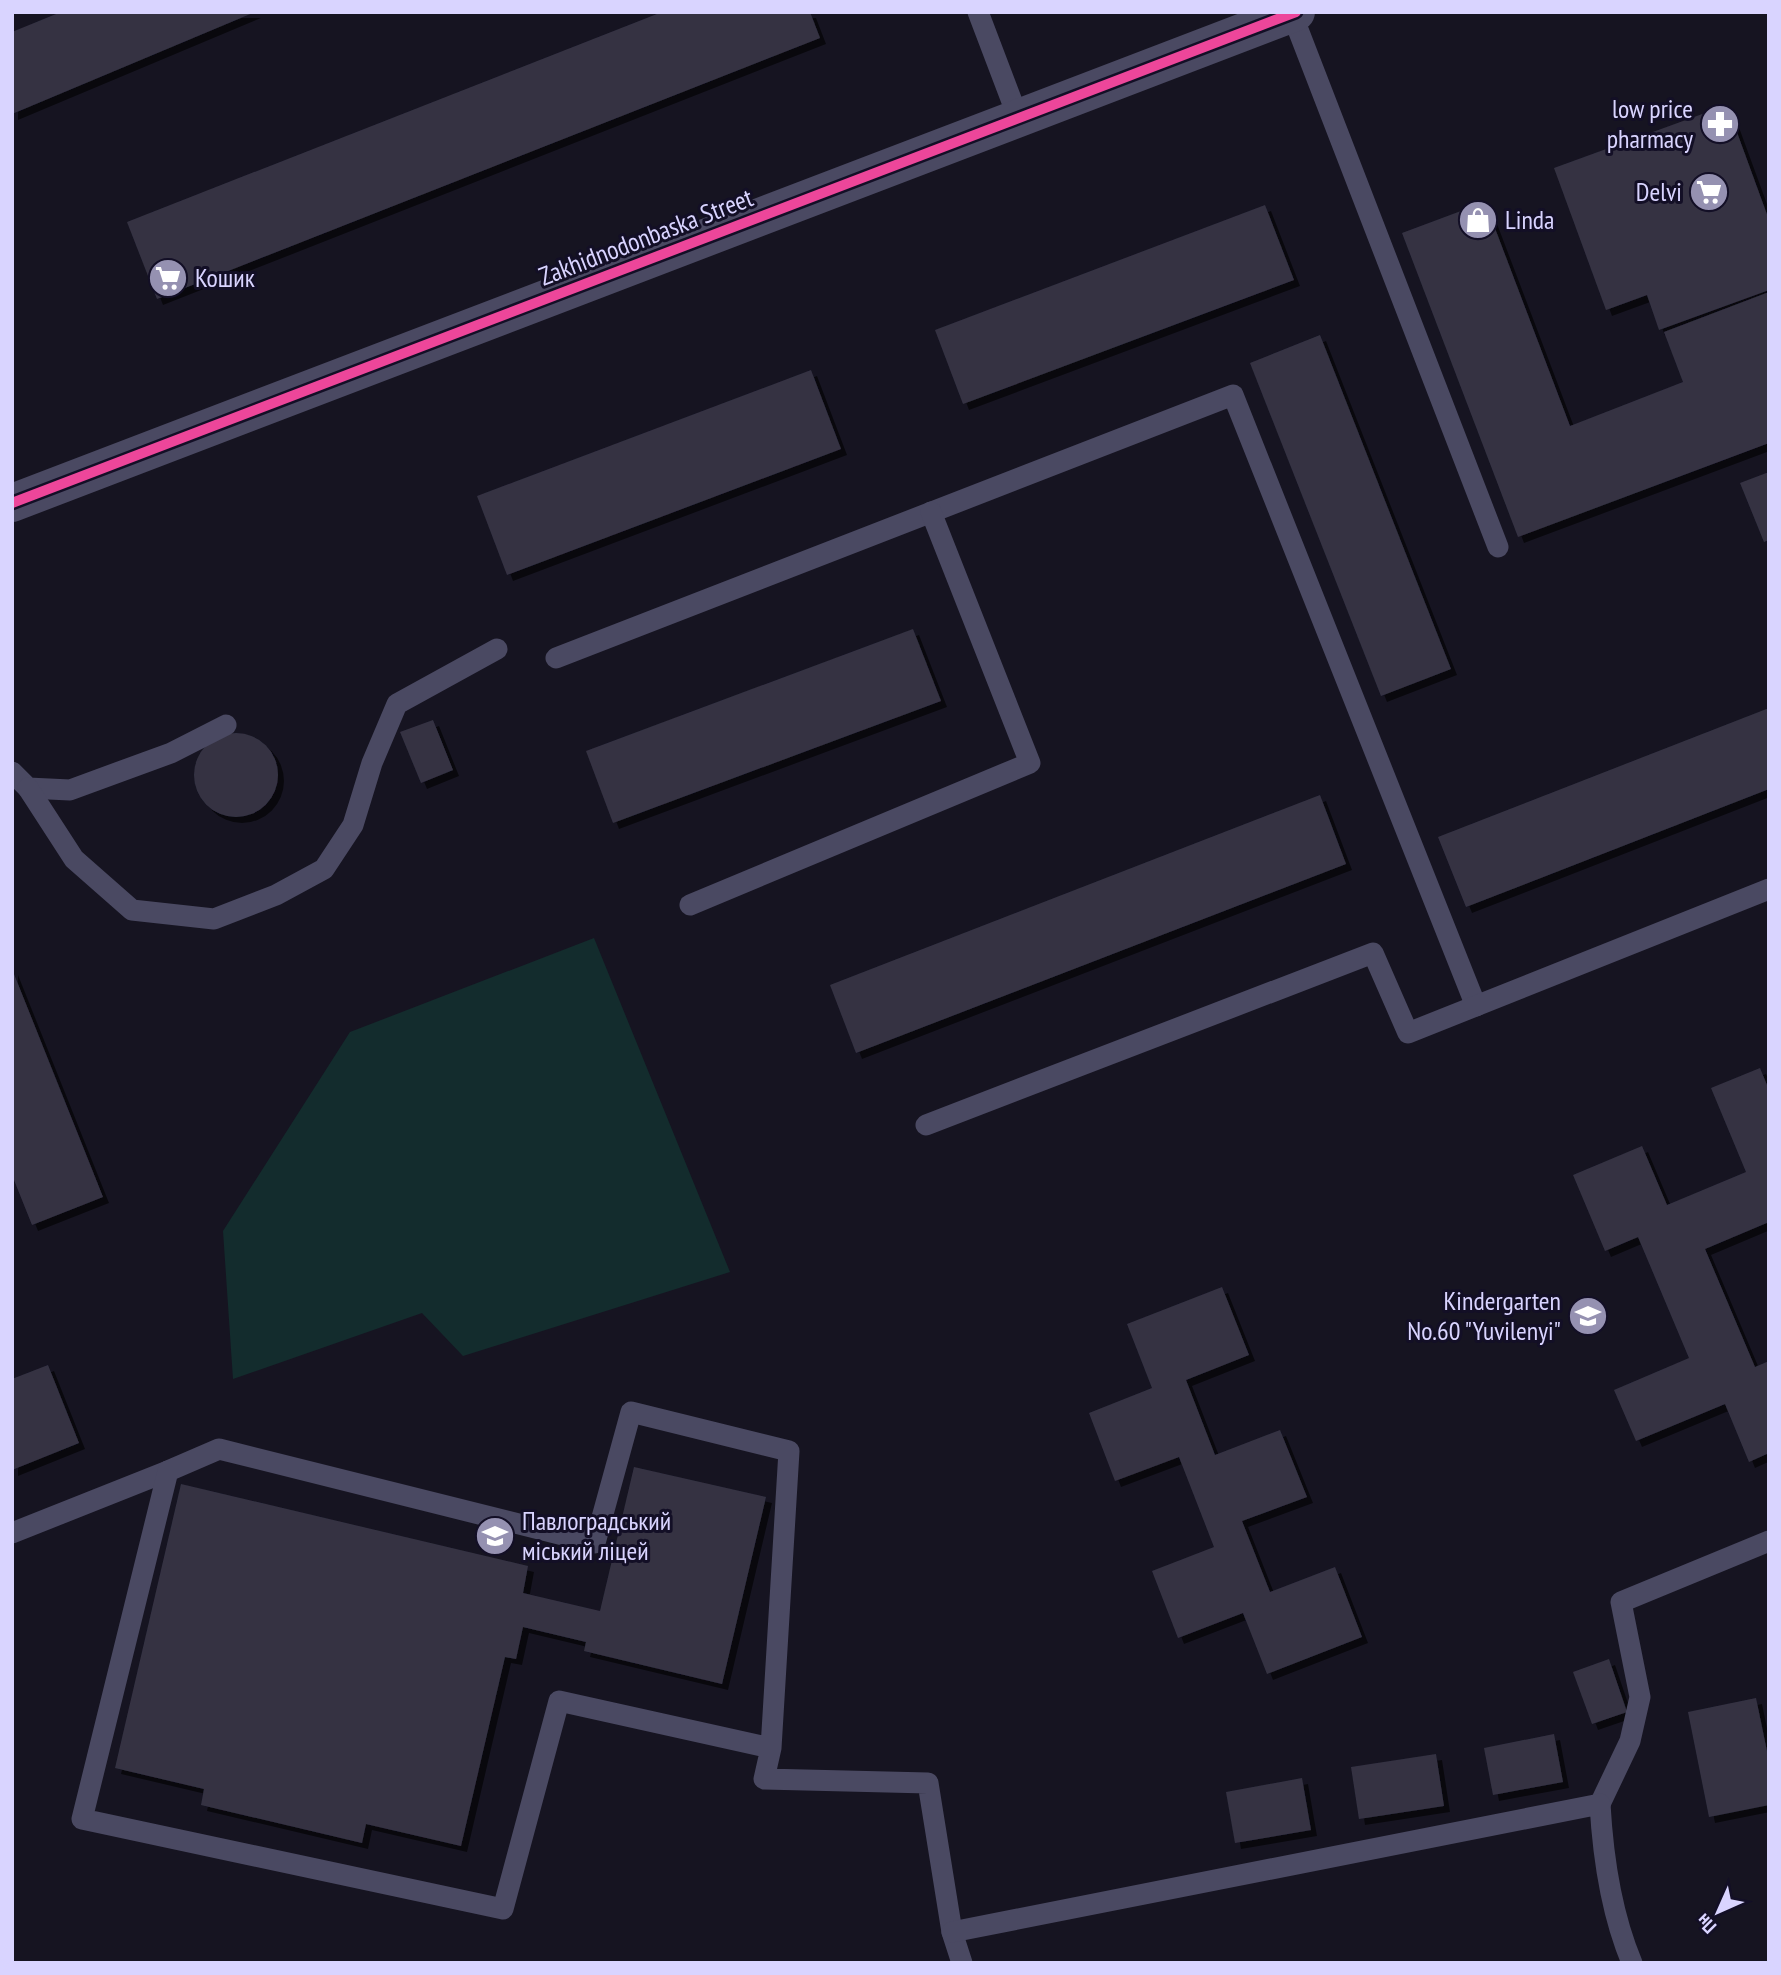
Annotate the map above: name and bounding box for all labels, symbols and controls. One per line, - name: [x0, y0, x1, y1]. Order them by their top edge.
- place label: low price pharmacy: [1607, 92, 1693, 155]
- pharmacy icon: low price pharmacy: [1699, 103, 1741, 145]
- supermarket icon: Delvi: [1688, 171, 1730, 213]
- place label: Delvi: [1636, 175, 1682, 208]
- street label: Zakhidnodonbaska Street: [534, 181, 758, 293]
- shop icon: Linda: [1457, 199, 1499, 241]
- place label: Linda: [1505, 203, 1555, 236]
- supermarket icon: Кошик: [147, 257, 189, 299]
- place label: Кошик: [195, 261, 255, 294]
- place label: Kindergarten No.60 "Yuvilenyi": [1407, 1284, 1561, 1347]
- school or university icon: Kindergarten No.60 "Yuvilenyi": [1567, 1295, 1609, 1337]
- place label: Павлоградський міський ліцей: [522, 1504, 671, 1567]
- school or university icon: Павлоградський міський ліцей: [474, 1515, 516, 1557]
- north arrow: [1683, 1877, 1753, 1947]
- text: Пн: [1691, 1909, 1721, 1939]

